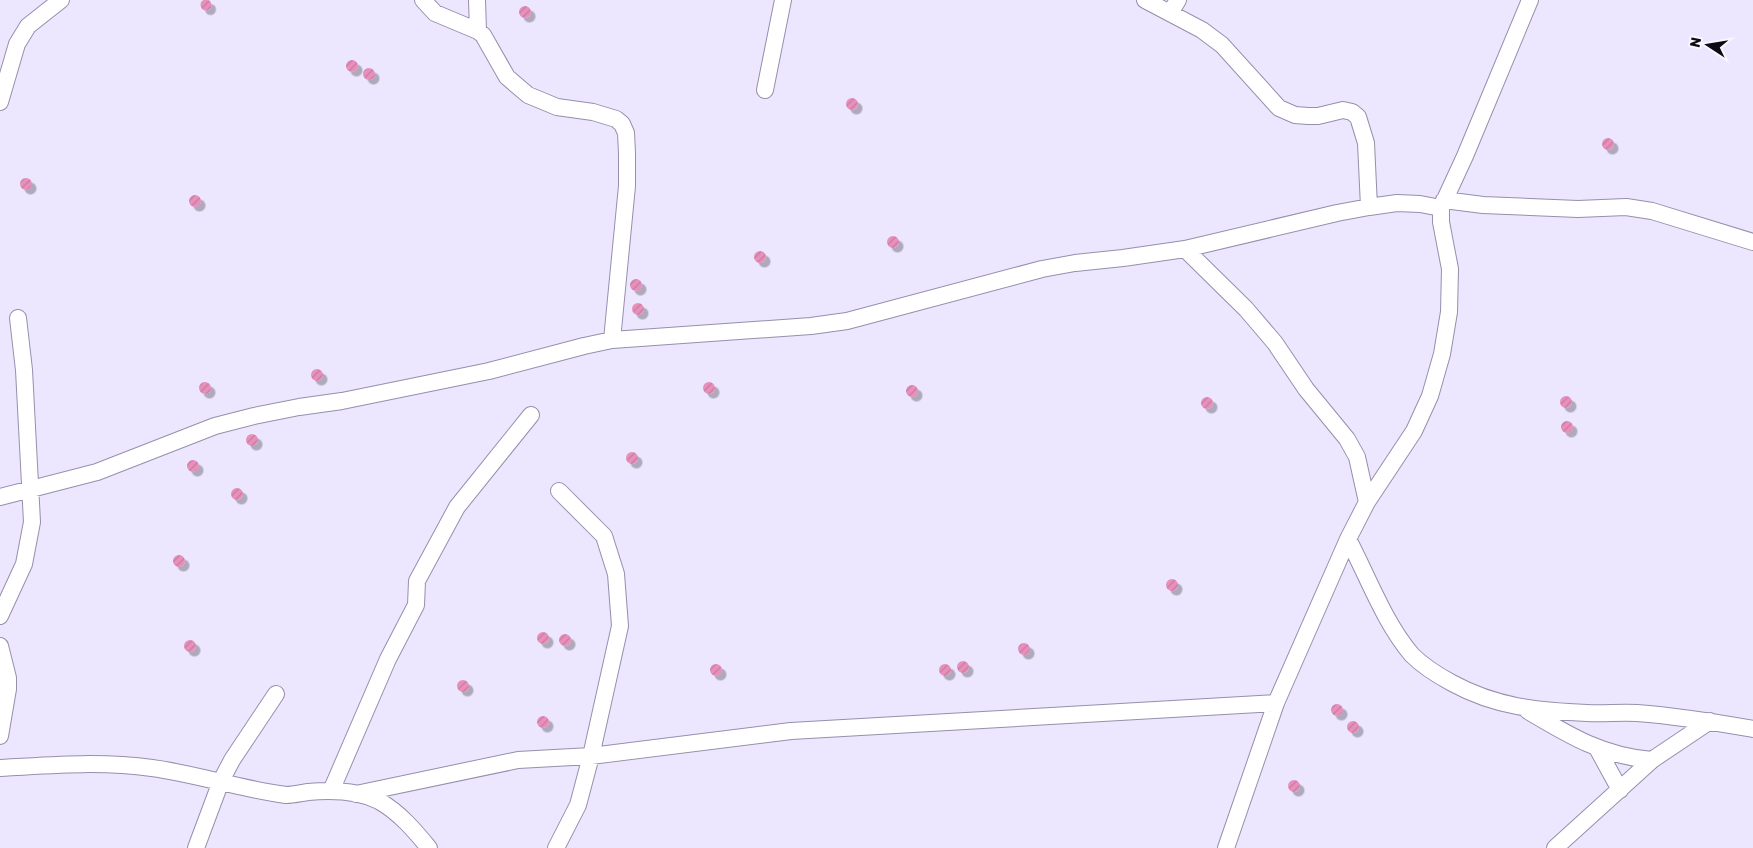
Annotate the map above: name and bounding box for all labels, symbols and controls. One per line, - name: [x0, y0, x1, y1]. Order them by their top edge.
- north arrow: [1683, 20, 1733, 70]
- text: N: [1686, 36, 1705, 49]

